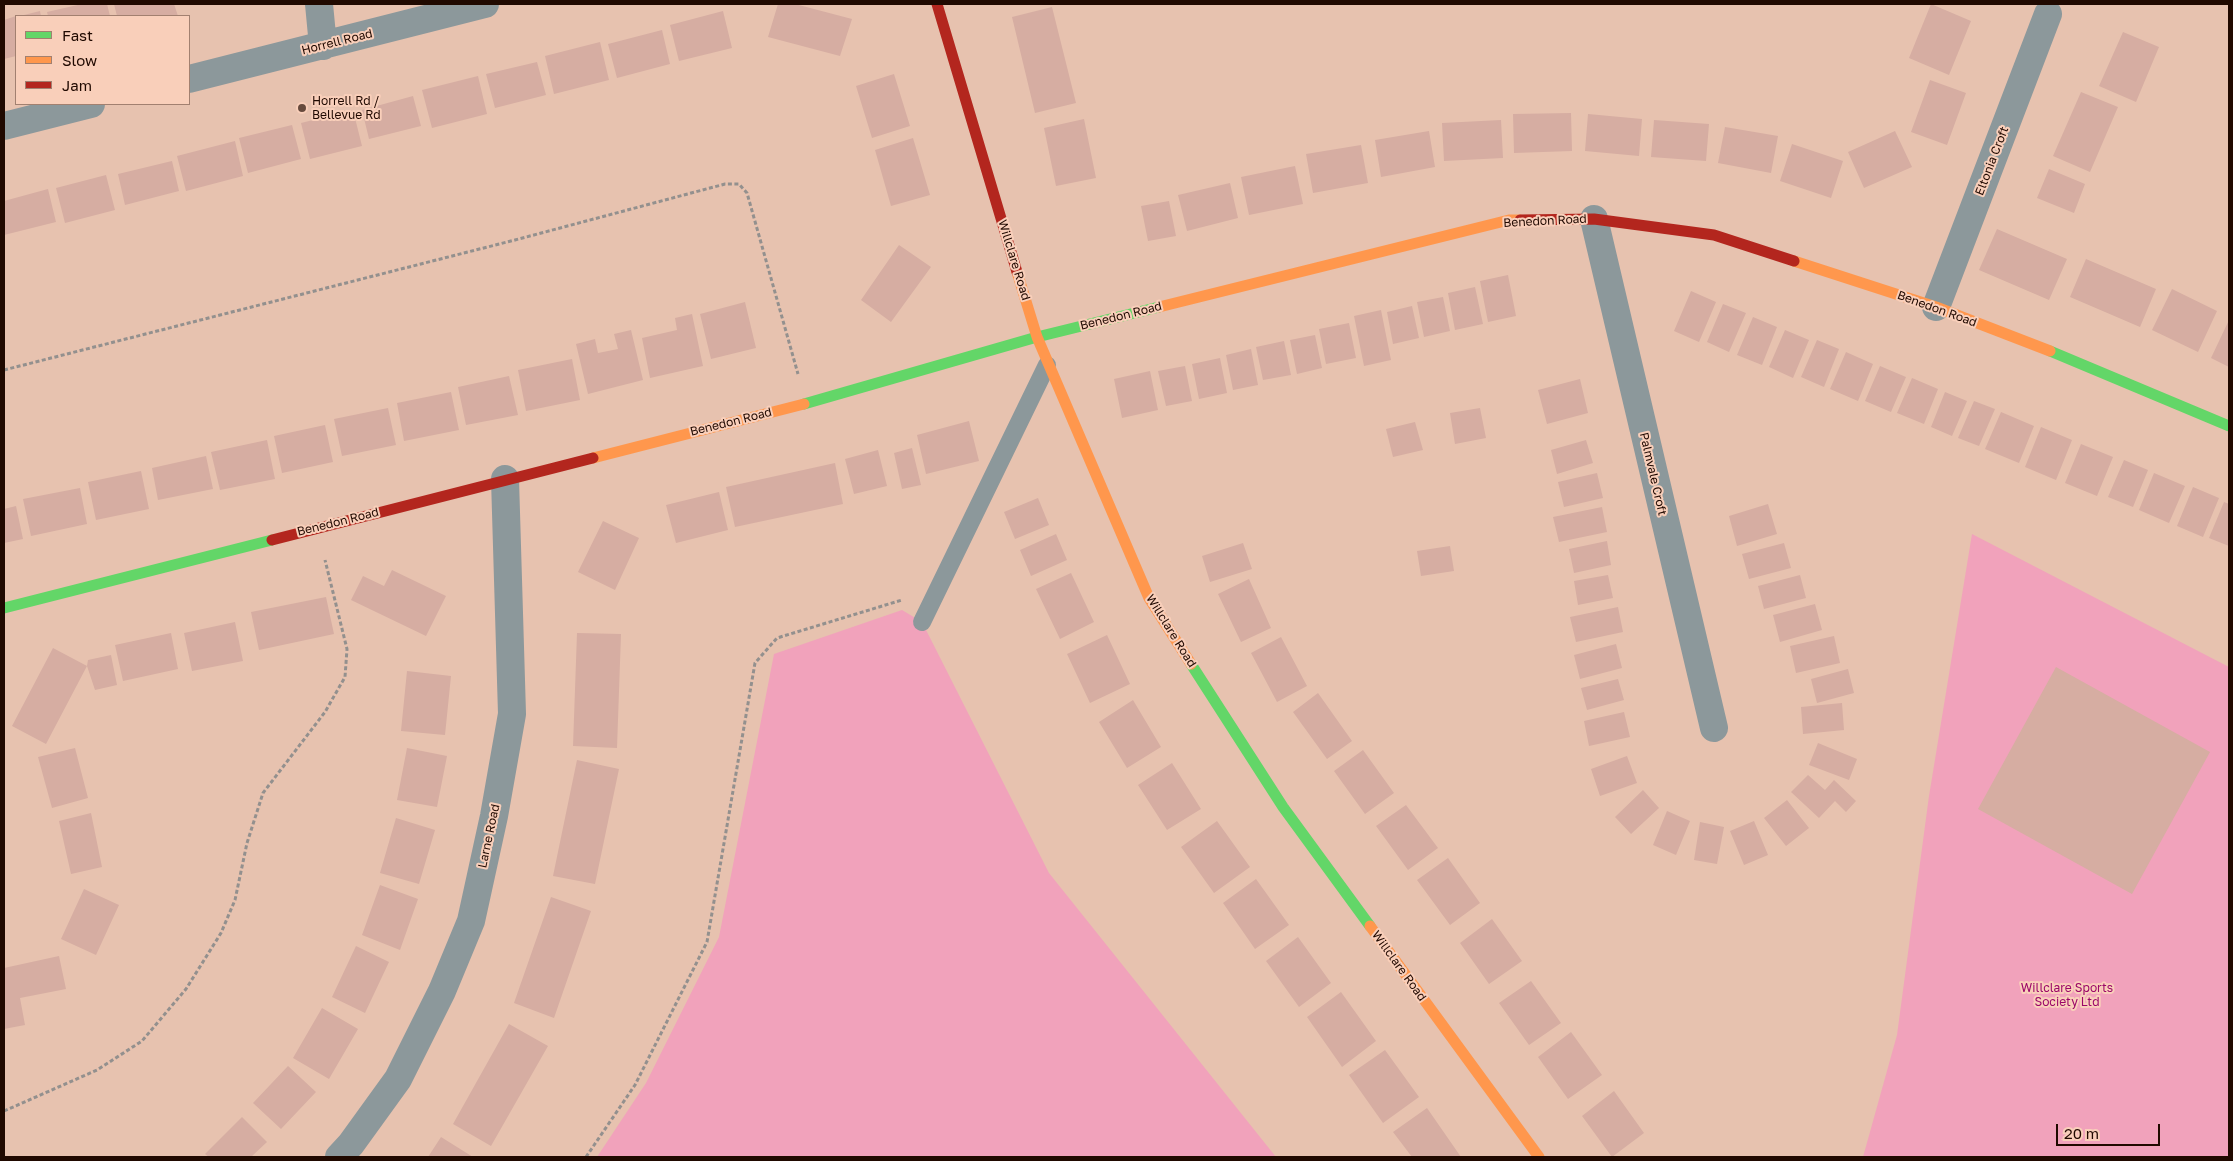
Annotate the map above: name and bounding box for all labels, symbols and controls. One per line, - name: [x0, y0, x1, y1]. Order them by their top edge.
- legend: [15, 15, 190, 105]
- text: Fast: [62, 26, 93, 44]
- street label: Horrell Road: [300, 26, 374, 58]
- text: Slow: [62, 51, 97, 69]
- text: Jam: [62, 76, 92, 94]
- place label: Horrell Rd / Bellevue Rd: [312, 94, 381, 122]
- marker: Horrell Rd / Bellevue Rd: [296, 102, 308, 114]
- street label: Eltonia Croft: [1972, 125, 2012, 197]
- street label: Benedon Road: [1503, 212, 1587, 230]
- street label: Willclare Road: [995, 218, 1033, 302]
- street label: Benedon Road: [1895, 288, 1979, 330]
- street label: Benedon Road: [1079, 299, 1163, 333]
- street label: Benedon Road: [689, 405, 773, 439]
- street label: Palmvale Croft: [1636, 431, 1670, 517]
- street label: Benedon Road: [296, 505, 380, 539]
- street label: Willclare Road: [1143, 592, 1199, 670]
- street label: Larne Road: [475, 803, 503, 869]
- street label: Willclare Road: [1369, 928, 1429, 1004]
- park label: Willclare Sports Society Ltd: [2021, 981, 2113, 1009]
- scale bar: [2058, 1114, 2162, 1146]
- text: 20 m: [2064, 1124, 2099, 1142]

